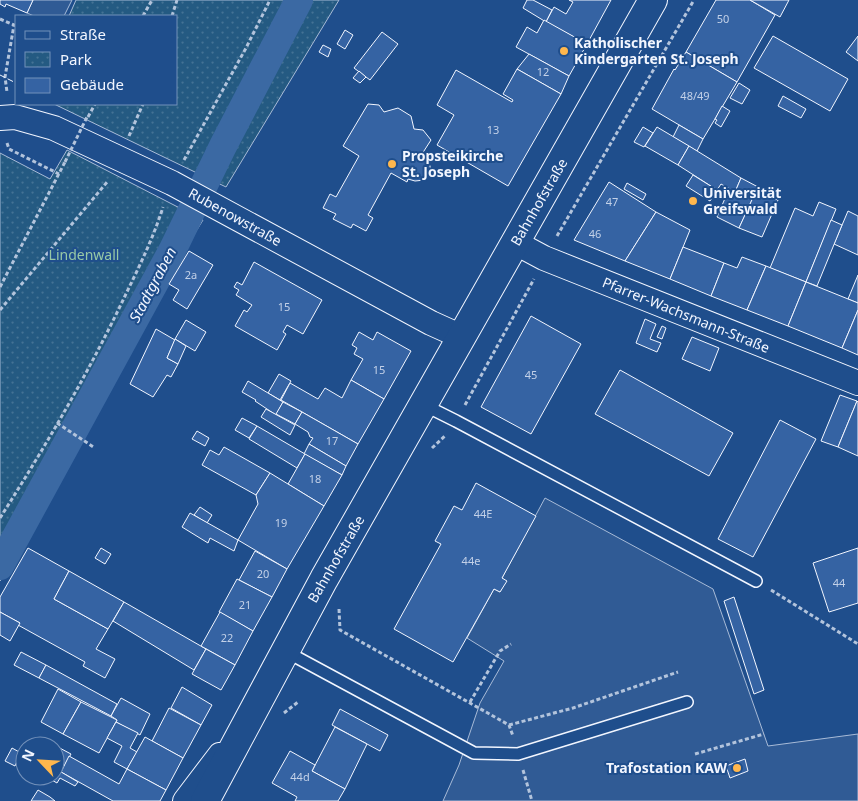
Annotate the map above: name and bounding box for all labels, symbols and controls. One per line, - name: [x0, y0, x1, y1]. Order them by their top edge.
- house number: 50: [717, 11, 729, 26]
- legend: [15, 15, 178, 105]
- text: Straße: [60, 24, 106, 44]
- place label: Katholischer Kindergarten St. Joseph: [574, 33, 739, 68]
- marker: Katholischer Kindergarten St. Joseph: [558, 45, 570, 57]
- text: Park: [60, 49, 92, 69]
- house number: 12: [537, 64, 549, 79]
- text: Gebäude: [60, 74, 124, 94]
- house number: 48/49: [680, 88, 710, 103]
- house number: 13: [487, 122, 499, 137]
- place label: Propsteikirche St. Joseph: [402, 146, 503, 181]
- street label: Bahnhofstraße: [506, 154, 571, 249]
- marker: Propsteikirche St. Joseph: [386, 158, 398, 170]
- street label: Rubenowstraße: [185, 183, 285, 250]
- place label: Universität Greifswald: [703, 183, 781, 218]
- house number: 47: [606, 194, 618, 209]
- marker: Universität Greifswald: [687, 195, 699, 207]
- house number: 46: [589, 226, 601, 241]
- water label: Stadtgraben: [124, 243, 180, 326]
- park label: Lindenwall: [49, 245, 119, 264]
- house number: 2a: [185, 267, 197, 282]
- street label: Pfarrer-Wachsmann-Straße: [600, 272, 773, 357]
- house number: 15: [278, 299, 290, 314]
- house number: 15: [373, 362, 385, 377]
- house number: 45: [525, 367, 537, 382]
- house number: 17: [326, 433, 338, 448]
- house number: 18: [309, 471, 321, 486]
- house number: 44E: [474, 506, 492, 521]
- street label: Bahnhofstraße: [303, 511, 368, 606]
- house number: 19: [275, 515, 287, 530]
- house number: 44e: [462, 553, 480, 568]
- house number: 20: [257, 566, 269, 581]
- house number: 44: [833, 575, 846, 590]
- house number: 21: [239, 597, 251, 612]
- house number: 22: [221, 630, 233, 645]
- north arrow: [15, 736, 65, 786]
- text: N: [17, 746, 39, 764]
- place label: Trafostation KAW: [606, 758, 727, 777]
- marker: Trafostation KAW: [731, 762, 743, 774]
- house number: 44d: [290, 769, 310, 784]

